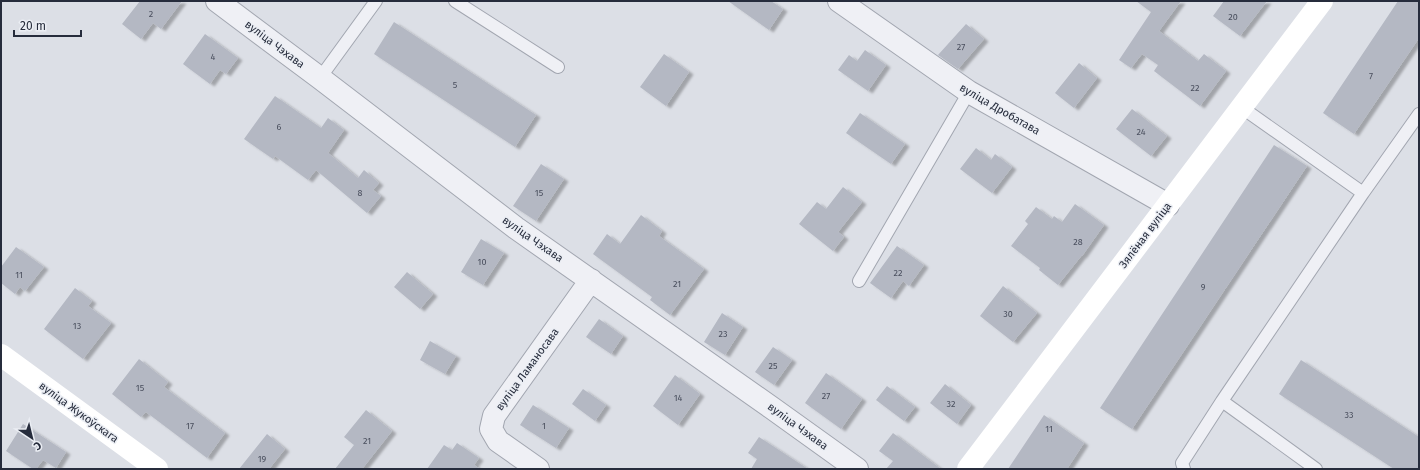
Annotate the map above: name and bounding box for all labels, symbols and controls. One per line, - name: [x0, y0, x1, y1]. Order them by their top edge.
- house number: 2: [149, 9, 153, 19]
- scale bar: [14, 12, 81, 38]
- house number: 20: [1228, 12, 1238, 22]
- street label: вуліца Чэхава: [242, 18, 307, 71]
- text: 20 m: [20, 19, 46, 33]
- house number: 27: [957, 42, 965, 52]
- house number: 4: [211, 52, 216, 62]
- house number: 7: [1369, 71, 1373, 81]
- house number: 5: [453, 80, 458, 90]
- street label: вуліца Дробатава: [957, 81, 1042, 138]
- house number: 22: [1191, 83, 1199, 93]
- house number: 6: [277, 122, 282, 132]
- house number: 24: [1136, 127, 1146, 137]
- house number: 8: [358, 188, 363, 198]
- house number: 15: [535, 188, 544, 198]
- street label: Зялёная вуліца: [1116, 200, 1174, 271]
- street label: вуліца Чэхава: [500, 214, 566, 265]
- house number: 28: [1073, 237, 1083, 247]
- house number: 10: [478, 257, 486, 267]
- house number: 22: [894, 268, 902, 278]
- house number: 11: [15, 270, 23, 280]
- house number: 21: [673, 279, 681, 289]
- house number: 9: [1201, 282, 1206, 292]
- house number: 30: [1003, 309, 1013, 319]
- house number: 13: [73, 321, 81, 331]
- street label: вуліца Ламаносава: [493, 325, 562, 413]
- house number: 23: [719, 329, 727, 339]
- house number: 25: [769, 361, 778, 371]
- street label: вуліца Жукоўскага: [37, 379, 121, 446]
- house number: 15: [136, 383, 145, 393]
- house number: 27: [822, 391, 830, 401]
- house number: 14: [674, 393, 683, 403]
- house number: 32: [947, 399, 955, 409]
- street label: вуліца Чэхава: [765, 400, 830, 453]
- house number: 33: [1345, 410, 1353, 420]
- north arrow: [12, 418, 52, 458]
- house number: 17: [186, 421, 194, 431]
- house number: 1: [542, 421, 546, 431]
- house number: 11: [1045, 424, 1053, 434]
- house number: 21: [363, 436, 371, 446]
- text: С: [31, 439, 44, 453]
- house number: 19: [258, 454, 267, 464]

